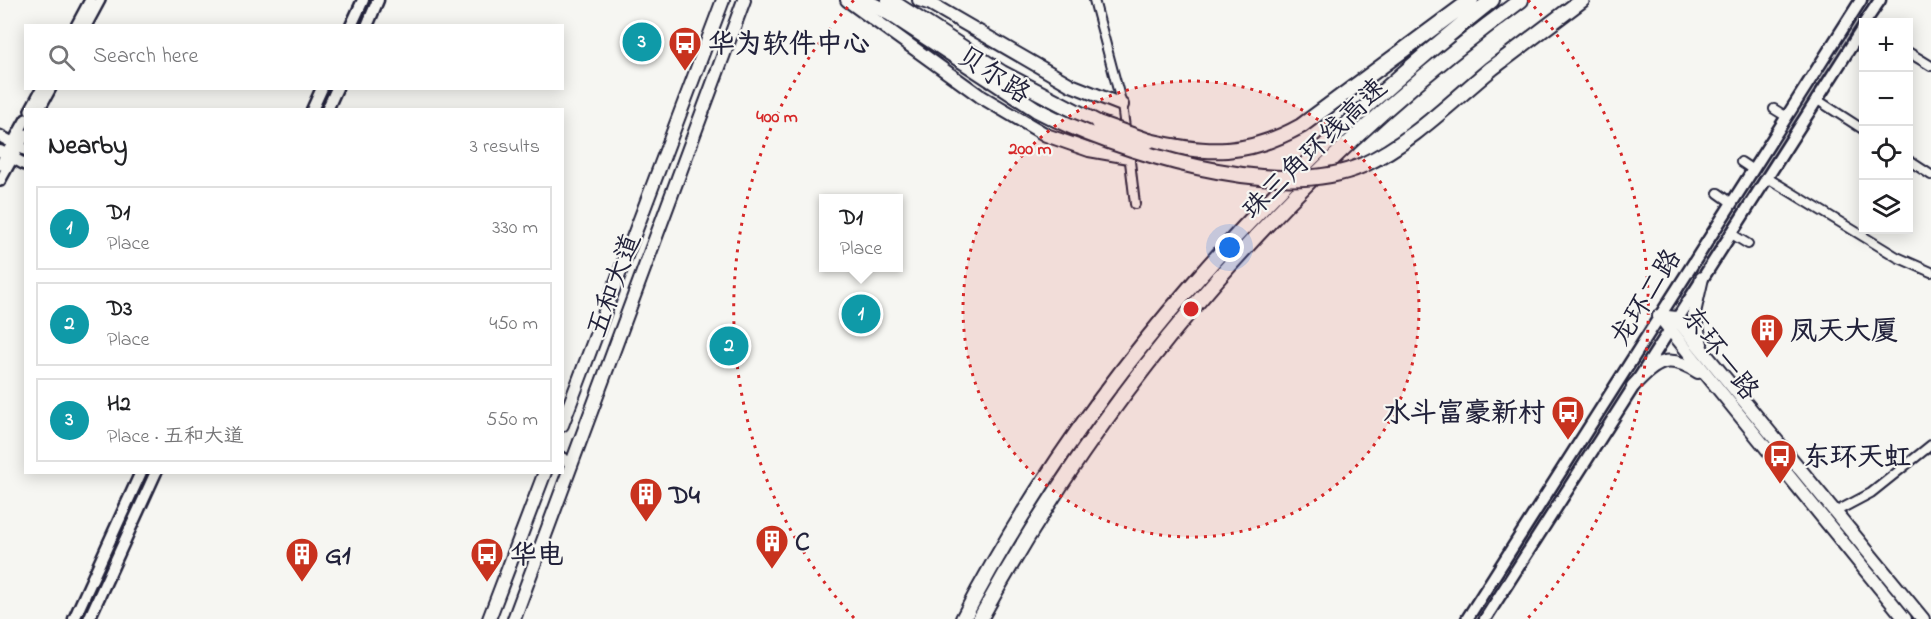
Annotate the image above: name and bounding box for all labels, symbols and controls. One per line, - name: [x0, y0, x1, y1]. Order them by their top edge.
- map controls: [1859, 18, 1913, 234]
- button: +: [1859, 18, 1913, 72]
- pin: 3: [622, 20, 662, 64]
- search box: [24, 24, 564, 90]
- bus stop icon: 华为软件中心: [667, 25, 703, 72]
- place label: 华为软件中心: [708, 26, 870, 65]
- street label: 贝尔路: [948, 38, 1037, 115]
- icon: search: [45, 41, 78, 74]
- text: Search here: [93, 41, 198, 73]
- street label: 珠三角环线高速: [1234, 70, 1397, 229]
- button: −: [1859, 72, 1913, 126]
- text: 400 m: [756, 105, 798, 131]
- button: locate: [1859, 126, 1913, 180]
- text: Nearby: [48, 128, 127, 166]
- text: 3 results: [470, 133, 540, 162]
- text: 200 m: [1008, 137, 1052, 163]
- button: layers: [1859, 180, 1913, 234]
- popup: [819, 194, 903, 272]
- text: D1: [107, 198, 130, 230]
- text: D1: [840, 203, 863, 235]
- text: 1: [66, 214, 73, 243]
- text: 330 m: [492, 214, 538, 243]
- street label: 五和大道: [579, 228, 652, 343]
- text: Place: [107, 230, 149, 259]
- your location: [1215, 233, 1244, 262]
- text: Place: [840, 235, 882, 264]
- street label: 龙环二路: [1602, 242, 1692, 354]
- pin: 1: [842, 292, 880, 336]
- text: D3: [107, 294, 132, 326]
- centre of rings: [1181, 299, 1201, 319]
- street label: 东环一路: [1671, 300, 1767, 409]
- text: 2: [65, 310, 74, 339]
- text: 450 m: [489, 310, 538, 339]
- building icon: 凤天大厦: [1749, 312, 1785, 359]
- place label: 凤天大厦: [1790, 313, 1898, 352]
- pin: 2: [710, 324, 748, 368]
- text: Place: [107, 326, 149, 355]
- text: H2: [107, 389, 131, 421]
- bus stop icon: 水斗富豪新村: [1550, 394, 1586, 441]
- place label: 水斗富豪新村: [1383, 395, 1545, 434]
- text: 3: [65, 406, 74, 435]
- text: 550 m: [486, 406, 538, 435]
- text: Place · 五和大道: [107, 423, 244, 452]
- bus stop icon: 东环天虹: [1762, 438, 1798, 485]
- place label: 东环天虹: [1803, 439, 1911, 478]
- building icon: D4: [628, 476, 664, 523]
- place label: D4: [667, 477, 701, 516]
- building icon: C: [754, 523, 790, 570]
- place label: C: [795, 524, 810, 563]
- building icon: G1: [284, 536, 320, 583]
- bus stop icon: 华电: [469, 536, 505, 583]
- place label: G1: [325, 537, 351, 576]
- place label: 华电: [510, 537, 564, 576]

